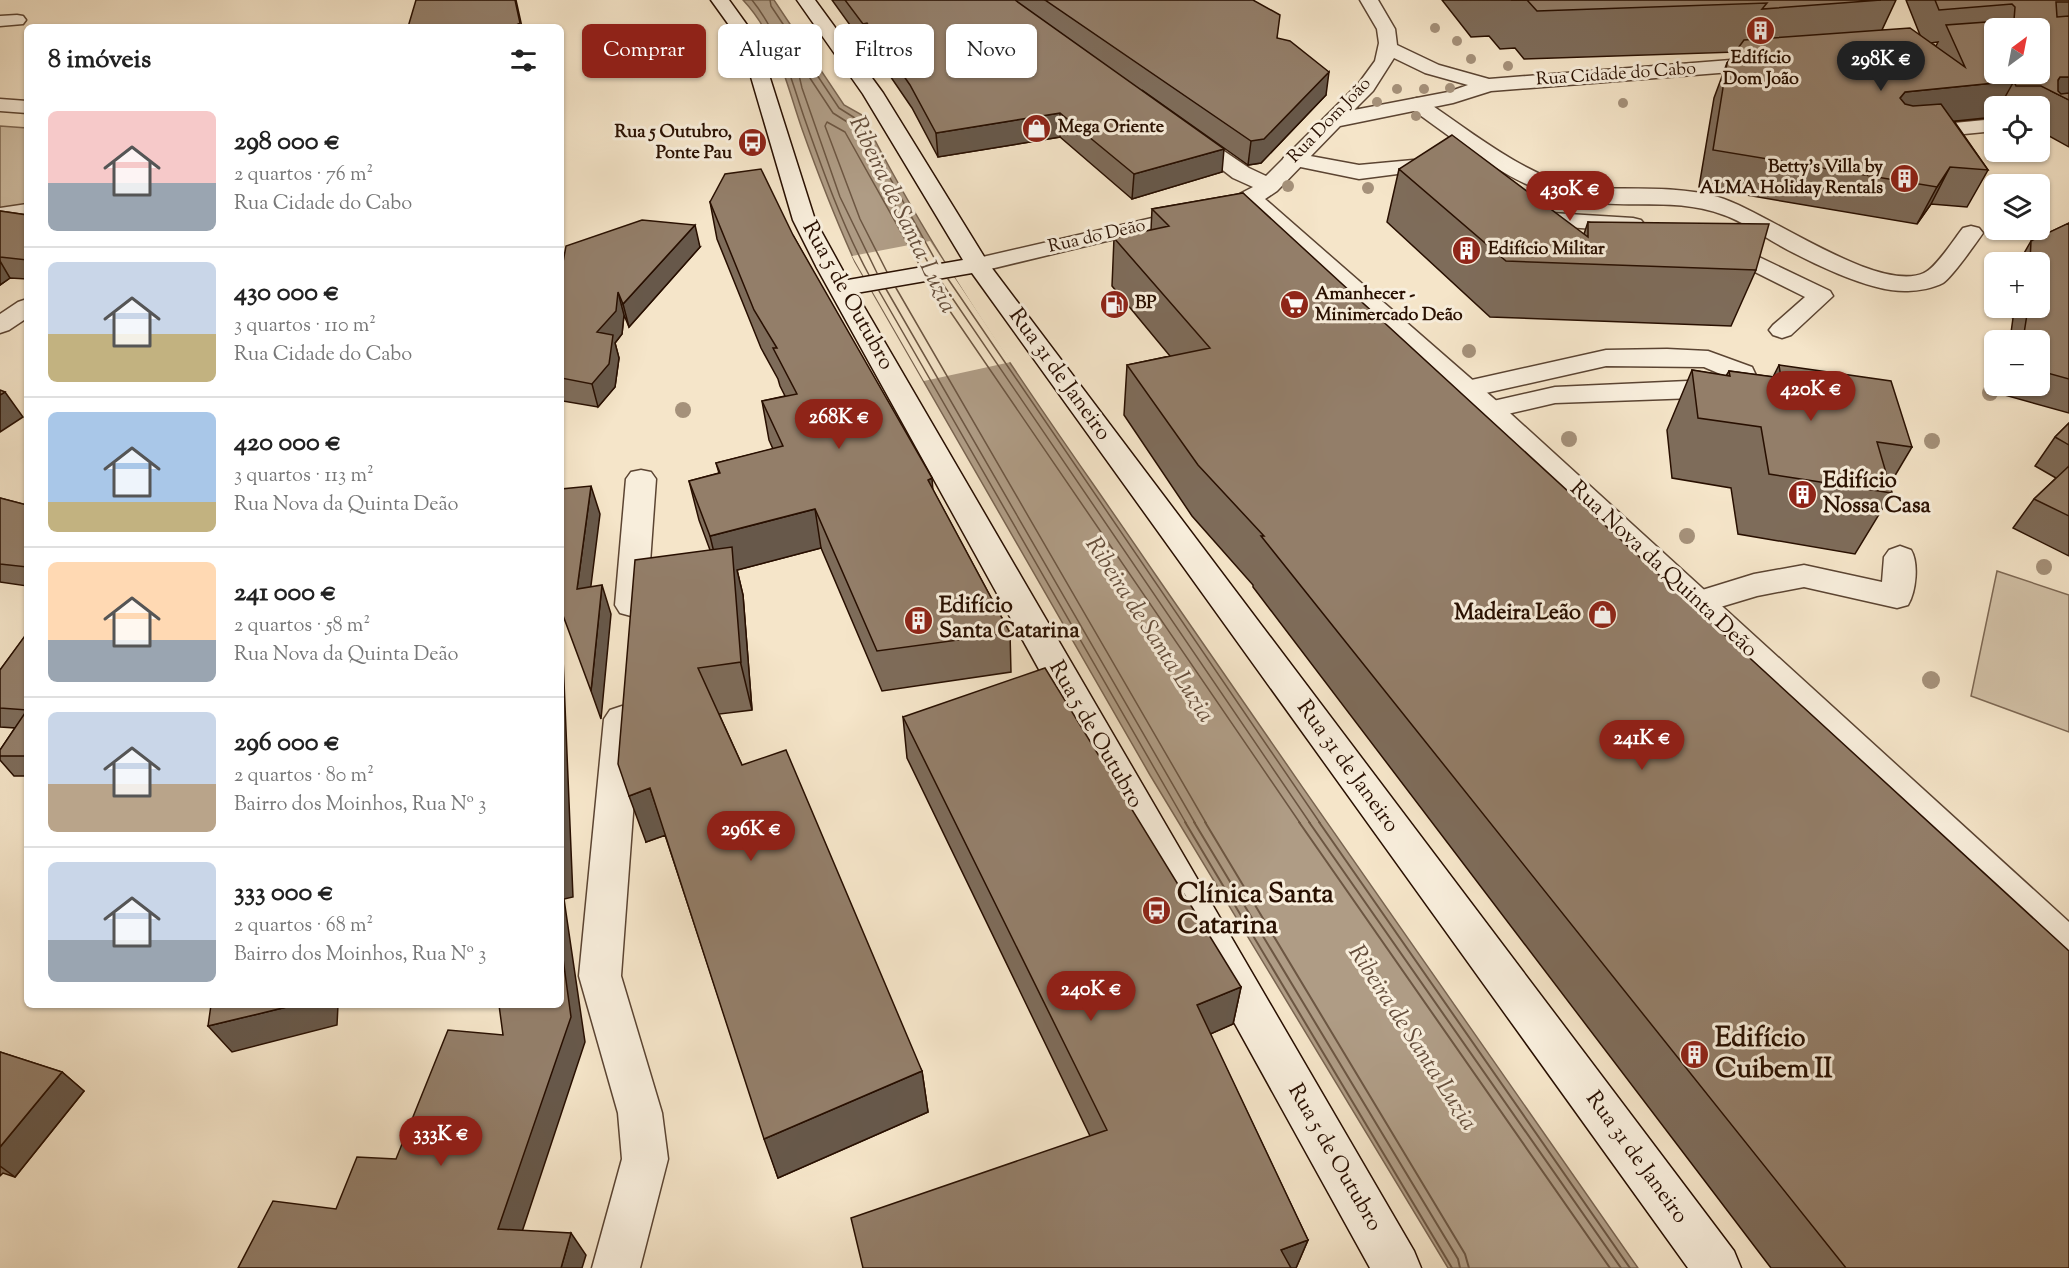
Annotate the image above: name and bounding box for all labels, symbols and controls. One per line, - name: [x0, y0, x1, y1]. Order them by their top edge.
- building icon: Edifício Dom João: [1745, 14, 1777, 46]
- north arrow: [1984, 18, 2050, 84]
- map controls: [1984, 18, 2050, 396]
- chip: Comprar: [582, 24, 706, 78]
- chip: Alugar: [718, 24, 822, 78]
- chip: Filtros: [834, 24, 934, 78]
- chip: Novo: [946, 24, 1037, 78]
- pin: 298K €: [1832, 41, 1930, 92]
- text: 8 imóveis: [48, 42, 151, 79]
- icon: filters: [507, 44, 540, 77]
- place label: Edifício Dom João: [1723, 46, 1799, 93]
- text: 298K €: [1851, 46, 1911, 75]
- street label: Rua Cidade do Cabo: [1535, 56, 1697, 94]
- street label: Rua Dom João: [1282, 72, 1378, 170]
- button: locate: [1984, 96, 2050, 162]
- water label: Ribeira de Santa Luzia: [840, 111, 964, 319]
- shop icon: Mega Oriente: [1021, 112, 1053, 144]
- place label: Mega Oriente: [1058, 115, 1165, 141]
- place label: Rua 5 Outubro, Ponte Pau: [615, 120, 733, 167]
- text: 298 000 €: [234, 124, 340, 161]
- bus stop icon: Rua 5 Outubro, Ponte Pau: [737, 127, 769, 159]
- icon: home: [96, 135, 168, 207]
- place label: Betty's Villa by ALMA Holiday Rentals: [1700, 155, 1883, 202]
- text: 2 quartos · 76 m²: [234, 161, 373, 190]
- building icon: Betty's Villa by ALMA Holiday Rentals: [1888, 162, 1920, 194]
- pin: 430K €: [1521, 171, 1619, 222]
- button: layers: [1984, 174, 2050, 240]
- text: 430K €: [1540, 176, 1600, 205]
- text: Rua Cidade do Cabo: [234, 190, 412, 219]
- street label: Rua do Deão: [1046, 213, 1148, 261]
- street label: Rua 5 de Outubro: [793, 216, 901, 376]
- building icon: Edifício Militar: [1451, 234, 1483, 266]
- place label: Edifício Militar: [1488, 237, 1605, 263]
- button: +: [1984, 252, 2050, 318]
- text: 430 000 €: [234, 275, 339, 312]
- place label: Amanhecer - Minimercado Deão: [1315, 282, 1463, 329]
- icon: home: [96, 286, 168, 358]
- fuel station icon: BP: [1098, 288, 1130, 320]
- supermarket icon: Amanhecer - Minimercado Deão: [1278, 289, 1310, 321]
- place label: BP: [1135, 291, 1157, 317]
- street label: Rua 31 de Janeiro: [1000, 302, 1118, 448]
- text: 3 quartos · 110 m²: [234, 312, 376, 341]
- button: −: [1984, 330, 2050, 396]
- text: Rua Cidade do Cabo: [234, 341, 412, 370]
- pin: 420K €: [1762, 371, 1860, 422]
- text: 420K €: [1780, 376, 1842, 405]
- pin: 268K €: [790, 399, 888, 450]
- text: 268K €: [809, 404, 869, 433]
- text: 420 000 €: [234, 425, 341, 462]
- icon: home: [96, 436, 168, 508]
- text: 3 quartos · 113 m²: [234, 462, 374, 491]
- place label: Edifício Nossa Casa: [1823, 466, 1932, 523]
- street label: Rua Nova da Quinta Deão: [1562, 474, 1764, 666]
- building icon: Edifício Nossa Casa: [1786, 479, 1818, 511]
- text: Rua Nova da Quinta Deão: [234, 491, 459, 520]
- water label: Ribeira de Santa Luzia: [1076, 530, 1222, 730]
- text: 241 000 €: [234, 575, 336, 612]
- icon: home: [96, 586, 168, 658]
- place label: Edifício Santa Catarina: [939, 591, 1081, 648]
- place label: Madeira Leão: [1454, 598, 1581, 630]
- shop icon: Madeira Leão: [1586, 598, 1618, 630]
- building icon: Edifício Santa Catarina: [902, 604, 934, 636]
- text: 2 quartos · 58 m²: [234, 612, 370, 641]
- text: Rua Nova da Quinta Deão: [234, 641, 459, 670]
- street label: Rua 5 de Outubro: [1040, 655, 1150, 815]
- street label: Rua 31 de Janeiro: [1288, 694, 1406, 840]
- pin: 241K €: [1593, 720, 1691, 771]
- text: 296 000 €: [234, 725, 340, 762]
- text: 241K €: [1613, 725, 1671, 754]
- icon: home: [96, 736, 168, 808]
- text: 2 quartos · 80 m²: [234, 762, 374, 791]
- text: Bairro dos Moinhos, Rua Nº 3: [234, 791, 486, 820]
- pin: 296K €: [702, 811, 800, 862]
- text: 296K €: [721, 816, 781, 845]
- text: 333 000 €: [234, 875, 334, 912]
- place label: Clínica Santa Catarina: [1177, 876, 1334, 946]
- icon: home: [96, 886, 168, 958]
- bus stop icon: Clínica Santa Catarina: [1140, 895, 1172, 927]
- text: 2 quartos · 68 m²: [234, 912, 373, 941]
- water label: Ribeira de Santa Luzia: [1339, 938, 1485, 1138]
- text: Bairro dos Moinhos, Rua Nº 3: [234, 941, 486, 970]
- pin: 240K €: [1042, 971, 1140, 1022]
- text: 240K €: [1061, 976, 1121, 1005]
- place label: Edifício Cuibem II: [1715, 1020, 1833, 1090]
- building icon: Edifício Cuibem II: [1678, 1039, 1710, 1071]
- street label: Rua 5 de Outubro: [1279, 1078, 1389, 1238]
- street label: Rua 31 de Janeiro: [1577, 1085, 1695, 1231]
- pin: 333K €: [392, 1116, 490, 1167]
- text: 333K €: [413, 1121, 469, 1150]

